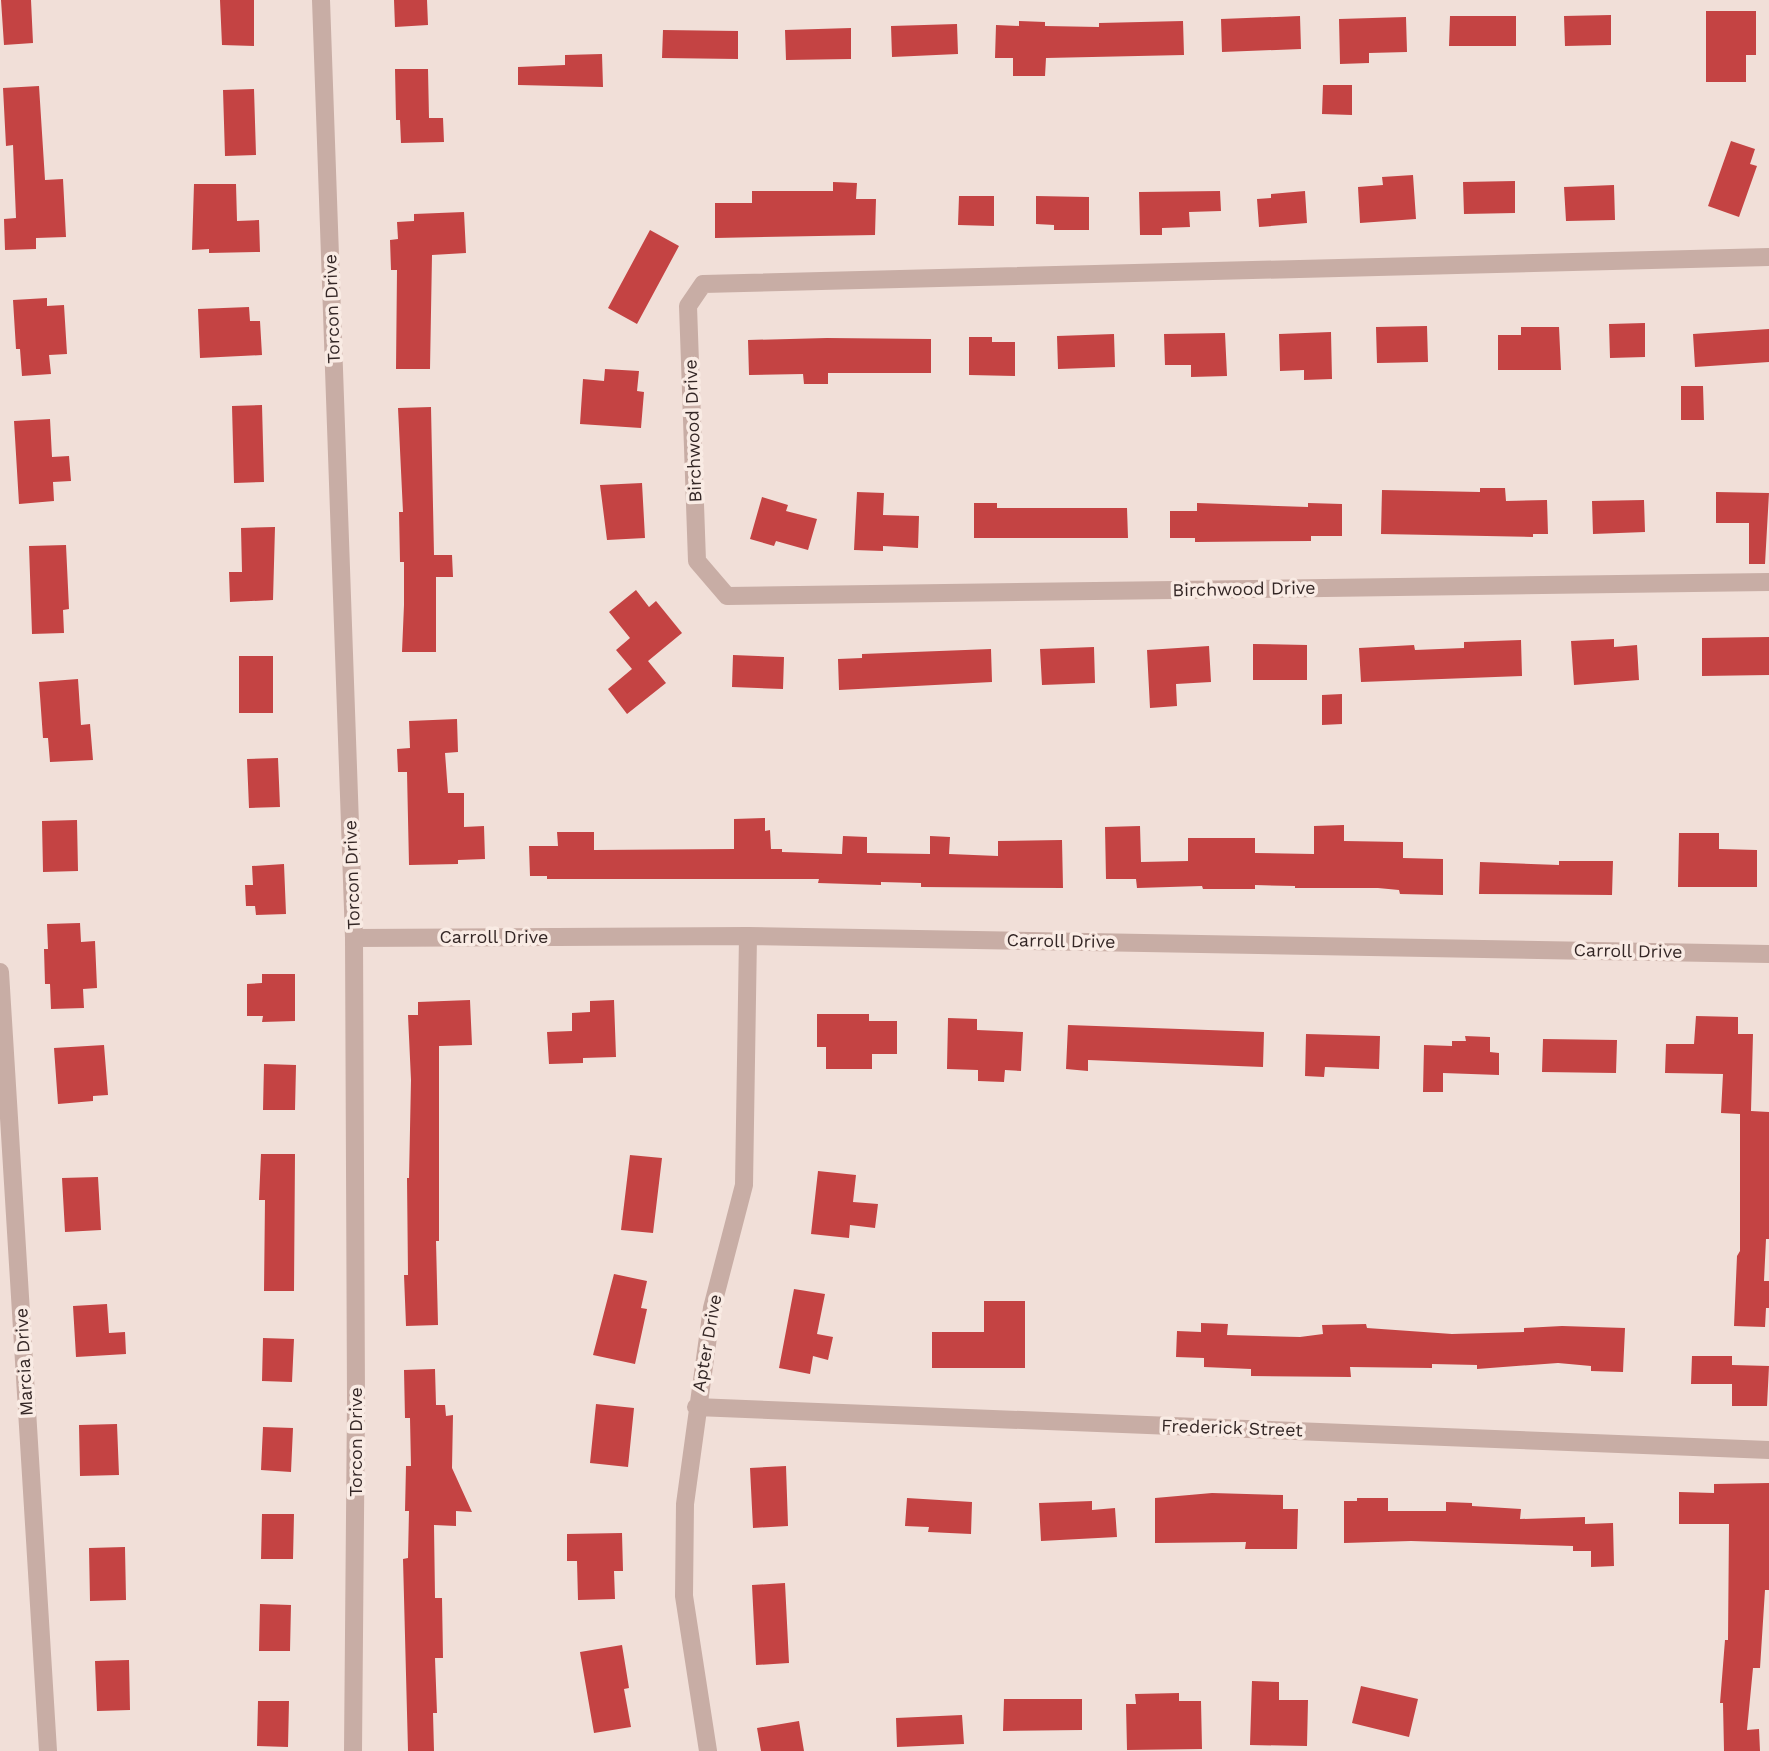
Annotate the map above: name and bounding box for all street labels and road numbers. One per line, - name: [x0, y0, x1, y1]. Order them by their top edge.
- street label: Torcon Drive: [319, 254, 344, 364]
- street label: Birchwood Drive: [680, 359, 705, 503]
- street label: Birchwood Drive: [1172, 577, 1316, 600]
- street label: Torcon Drive: [339, 820, 364, 930]
- street label: Carroll Drive: [439, 926, 549, 947]
- street label: Carroll Drive: [1006, 929, 1116, 952]
- street label: Carroll Drive: [1573, 939, 1683, 962]
- street label: Apter Drive: [688, 1292, 725, 1393]
- street label: Marcia Drive: [10, 1308, 37, 1417]
- street label: Torcon Drive: [345, 1387, 366, 1497]
- street label: Frederick Street: [1161, 1415, 1304, 1440]

